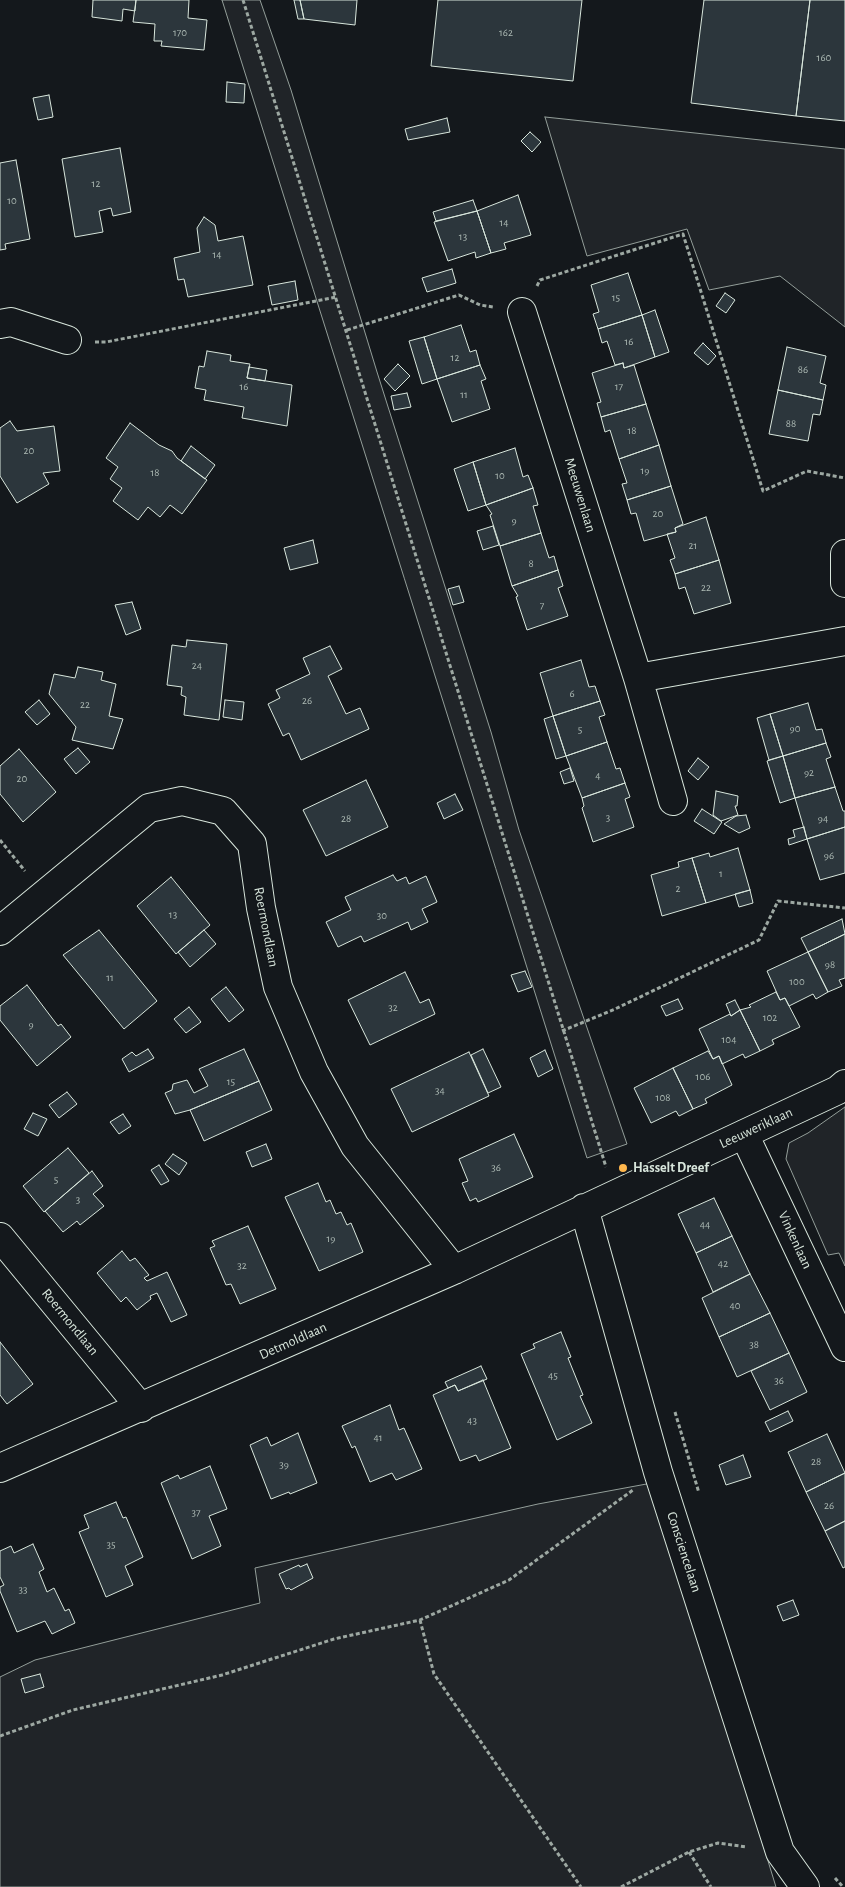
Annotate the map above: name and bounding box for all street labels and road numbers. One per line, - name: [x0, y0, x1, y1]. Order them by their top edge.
- street label: Meeuwenlaan: [561, 456, 599, 534]
- street label: Roermondlaan: [250, 886, 282, 968]
- street label: Leeuweriklaan: [717, 1104, 795, 1152]
- street label: Vinkenlaan: [774, 1208, 816, 1272]
- street label: Roermondlaan: [38, 1285, 102, 1359]
- street label: Detmoldlaan: [257, 1319, 329, 1363]
- street label: Consciencelaan: [663, 1509, 705, 1595]

